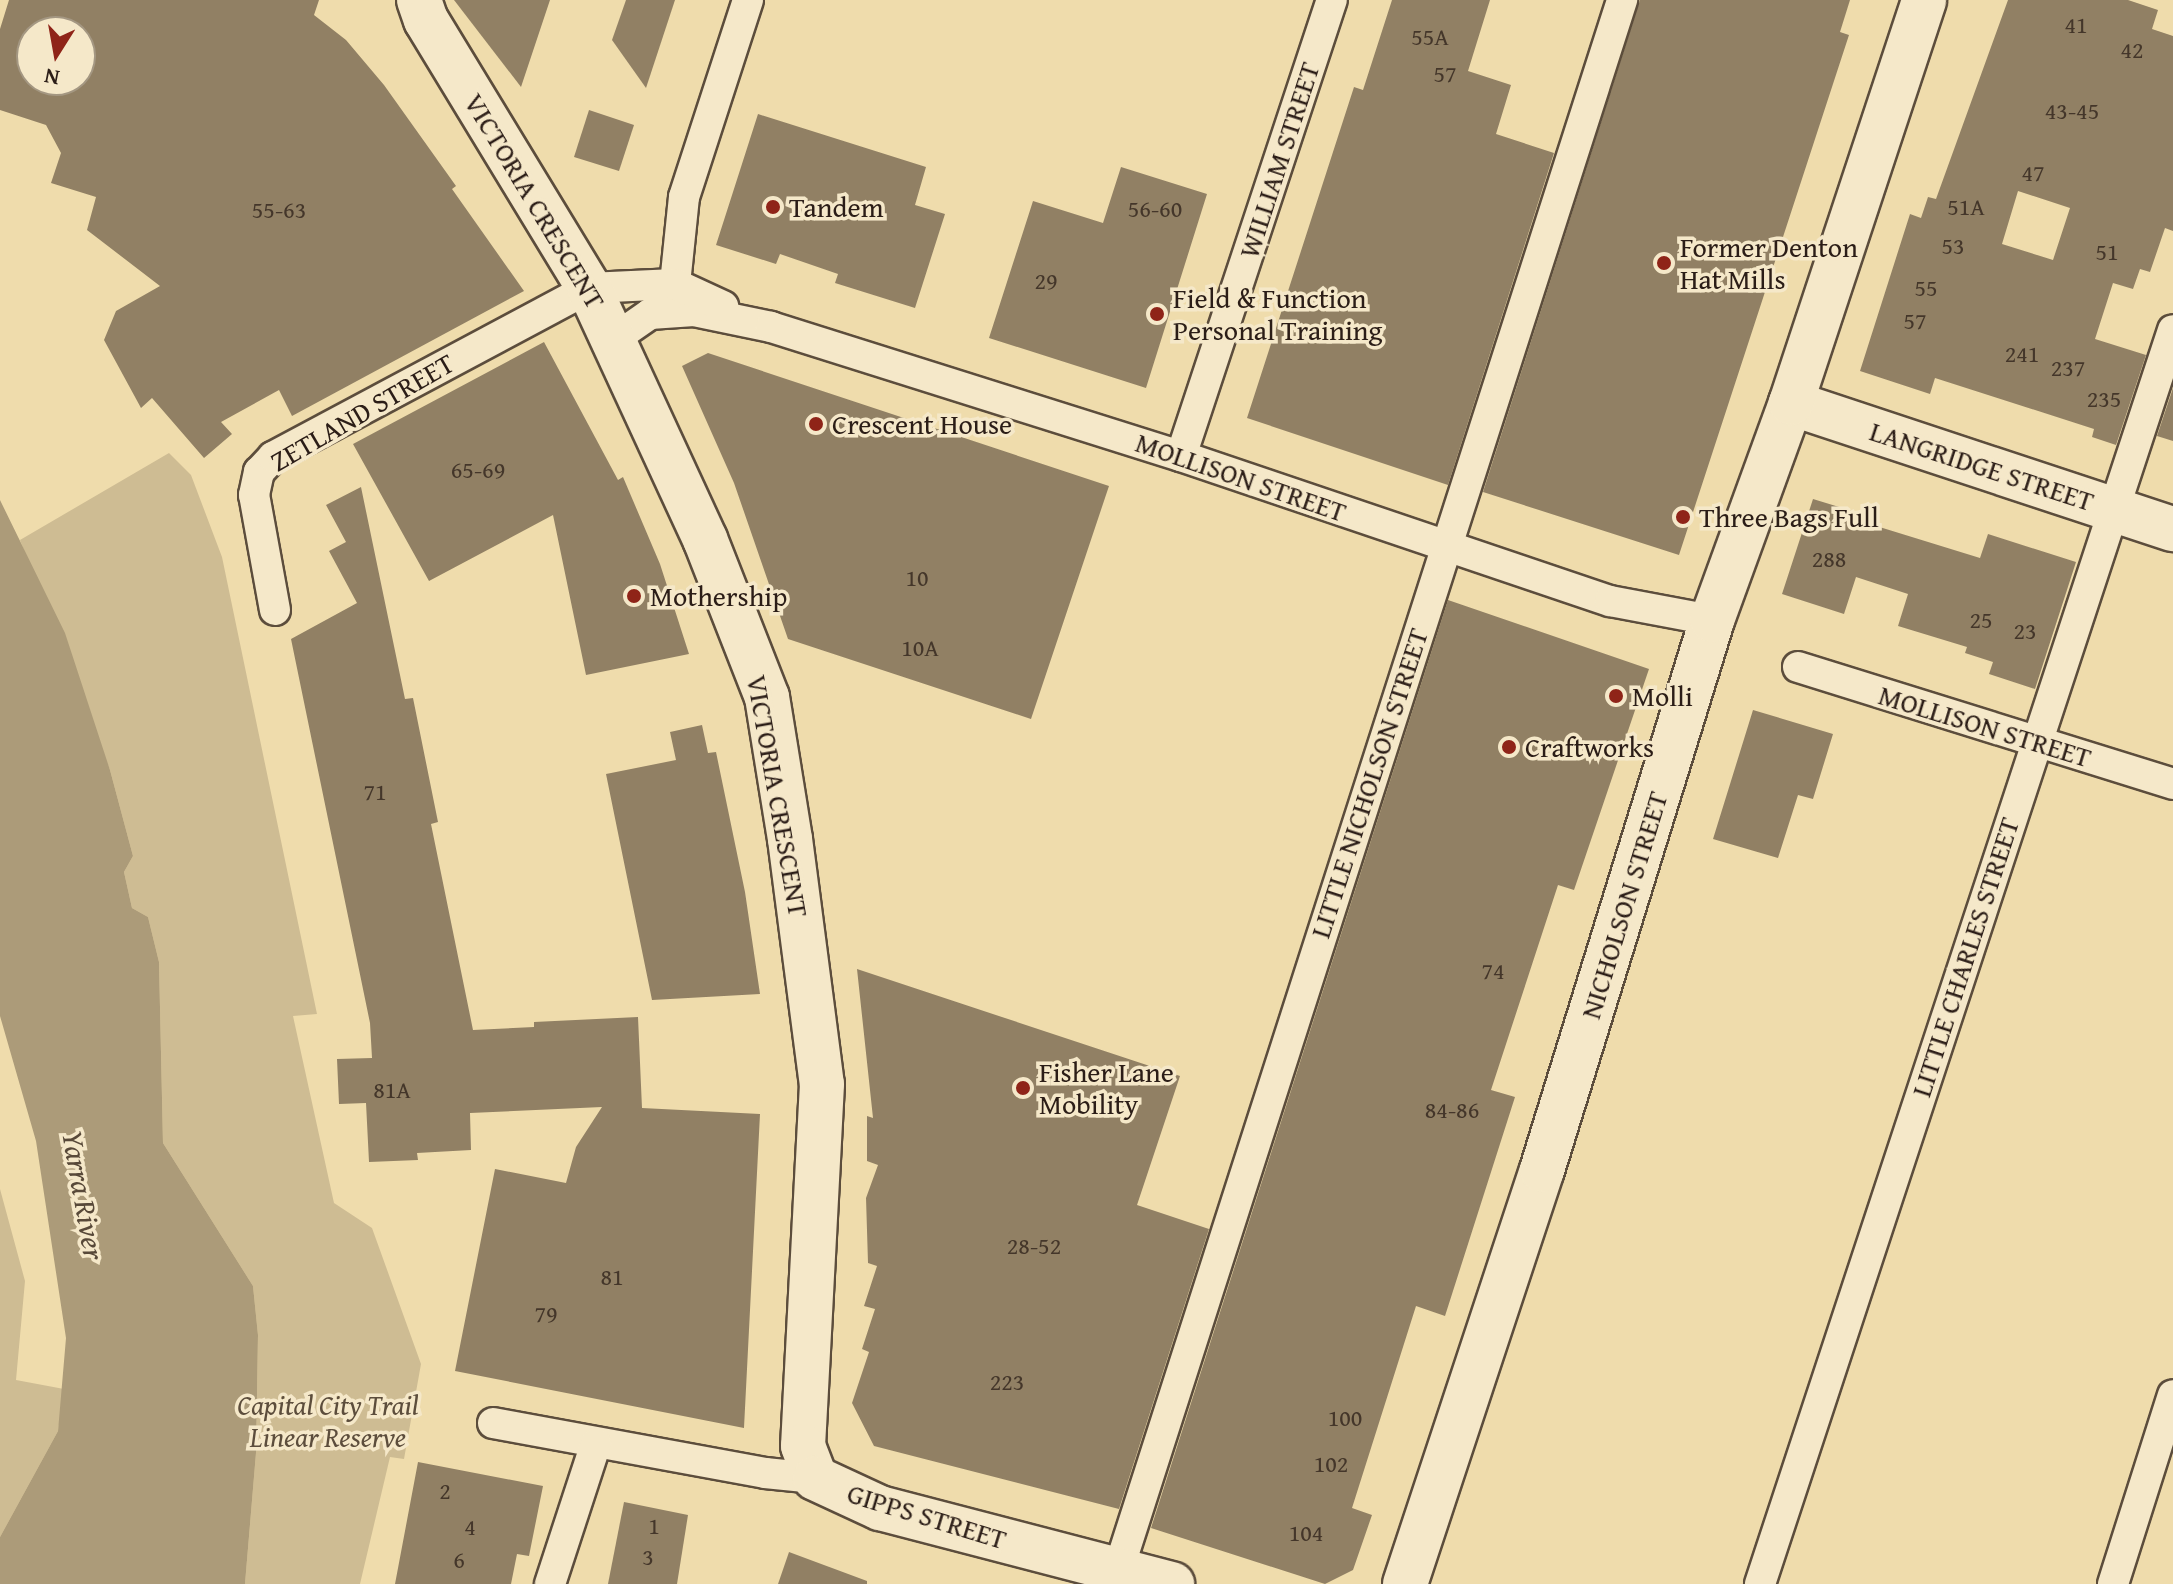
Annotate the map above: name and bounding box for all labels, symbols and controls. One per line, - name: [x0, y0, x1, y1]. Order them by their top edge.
- house number: 41: [2064, 11, 2088, 39]
- north arrow: [16, 16, 96, 96]
- house number: 55A: [1411, 23, 1449, 51]
- house number: 42: [2120, 36, 2144, 64]
- street label: WILLIAM STREET: [1232, 58, 1326, 262]
- text: N: [42, 60, 62, 95]
- house number: 57: [1433, 60, 1457, 88]
- street label: VICTORIA CRESCENT: [457, 87, 613, 315]
- house number: 43-45: [2045, 97, 2099, 125]
- house number: 47: [2021, 159, 2045, 187]
- place label: Tandem: [789, 190, 884, 224]
- house number: 51A: [1947, 193, 1985, 221]
- house number: 56-60: [1128, 195, 1182, 223]
- house number: 55-63: [252, 196, 306, 224]
- marker: Tandem: [764, 198, 782, 216]
- place label: Former Denton Hat Mills: [1680, 230, 1858, 296]
- house number: 53: [1941, 232, 1965, 260]
- house number: 51: [2095, 238, 2119, 266]
- marker: Former Denton Hat Mills: [1655, 254, 1673, 272]
- house number: 29: [1034, 267, 1058, 295]
- house number: 55: [1914, 274, 1938, 302]
- place label: Field & Function Personal Training: [1173, 281, 1382, 347]
- marker: Field & Function Personal Training: [1148, 305, 1166, 323]
- house number: 57: [1903, 307, 1927, 335]
- house number: 241: [2005, 340, 2039, 368]
- street label: ZETLAND STREET: [264, 346, 460, 478]
- house number: 237: [2051, 354, 2085, 382]
- house number: 235: [2087, 385, 2121, 413]
- place label: Crescent House: [832, 407, 1012, 441]
- street label: LANGRIDGE STREET: [1866, 414, 2098, 518]
- marker: Crescent House: [807, 415, 825, 433]
- street label: MOLLISON STREET: [1131, 425, 1351, 529]
- house number: 65-69: [451, 456, 505, 484]
- place label: Three Bags Full: [1699, 500, 1879, 534]
- marker: Three Bags Full: [1674, 508, 1692, 526]
- house number: 288: [1812, 545, 1846, 573]
- house number: 10: [905, 564, 929, 592]
- place label: Mothership: [650, 579, 787, 613]
- marker: Mothership: [625, 587, 643, 605]
- house number: 25: [1969, 606, 1993, 634]
- house number: 23: [2013, 617, 2037, 645]
- street label: LITTLE NICHOLSON STREET: [1303, 624, 1435, 942]
- house number: 10A: [901, 634, 939, 662]
- street label: VICTORIA CRESCENT: [740, 672, 816, 920]
- street label: MOLLISON STREET: [1875, 678, 2095, 774]
- place label: Molli: [1632, 679, 1693, 713]
- marker: Molli: [1607, 687, 1625, 705]
- place label: Craftworks: [1525, 730, 1654, 764]
- marker: Craftworks: [1500, 738, 1518, 756]
- house number: 71: [363, 778, 387, 806]
- street label: NICHOLSON STREET: [1573, 787, 1675, 1023]
- street label: LITTLE CHARLES STREET: [1904, 813, 2026, 1101]
- house number: 74: [1481, 957, 1505, 985]
- place label: Fisher Lane Mobility: [1039, 1055, 1174, 1121]
- house number: 81A: [373, 1076, 411, 1104]
- marker: Fisher Lane Mobility: [1014, 1079, 1032, 1097]
- house number: 84-86: [1425, 1096, 1479, 1124]
- water label: Yarra River: [55, 1128, 113, 1262]
- house number: 28-52: [1007, 1232, 1061, 1260]
- house number: 81: [600, 1263, 624, 1291]
- house number: 79: [534, 1300, 558, 1328]
- house number: 223: [990, 1368, 1024, 1396]
- park label: Capital City Trail Linear Reserve: [237, 1388, 419, 1454]
- house number: 100: [1328, 1404, 1362, 1432]
- house number: 102: [1314, 1450, 1348, 1478]
- street label: GIPPS STREET: [843, 1476, 1011, 1556]
- house number: 2: [439, 1477, 451, 1505]
- house number: 1: [648, 1512, 660, 1540]
- house number: 4: [464, 1513, 476, 1541]
- house number: 104: [1289, 1519, 1323, 1547]
- house number: 3: [642, 1543, 654, 1571]
- house number: 6: [453, 1546, 465, 1574]

